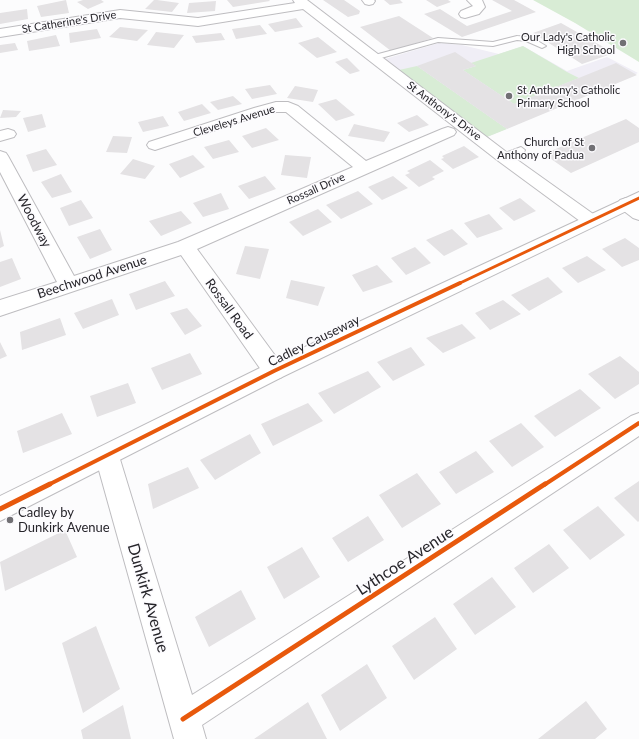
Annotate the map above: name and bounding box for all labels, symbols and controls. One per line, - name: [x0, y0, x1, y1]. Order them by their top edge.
- street label: St Catherine's Drive: [21, 8, 117, 36]
- place label: Our Lady's Catholic High School: [521, 30, 615, 56]
- marker: Our Lady's Catholic High School: [618, 38, 628, 48]
- street label: St Anthony's Drive: [404, 79, 484, 143]
- place label: St Anthony's Catholic Primary School: [517, 83, 620, 109]
- marker: St Anthony's Catholic Primary School: [504, 91, 514, 101]
- street label: Cleveleys Avenue: [192, 102, 276, 140]
- place label: Church of St Anthony of Padua: [497, 135, 584, 161]
- marker: Church of St Anthony of Padua: [587, 143, 597, 153]
- street label: Rossall Drive: [285, 170, 347, 208]
- street label: Woodway: [14, 192, 54, 250]
- street label: Beechwood Avenue: [35, 252, 149, 302]
- street label: Rossall Road: [202, 276, 256, 342]
- street label: Cadley Causeway: [266, 312, 362, 370]
- place label: Cadley by Dunkirk Avenue: [18, 505, 110, 536]
- marker: Cadley by Dunkirk Avenue: [5, 515, 15, 525]
- street label: Lythcoe Avenue: [353, 523, 457, 599]
- street label: Dunkirk Avenue: [123, 541, 173, 655]

